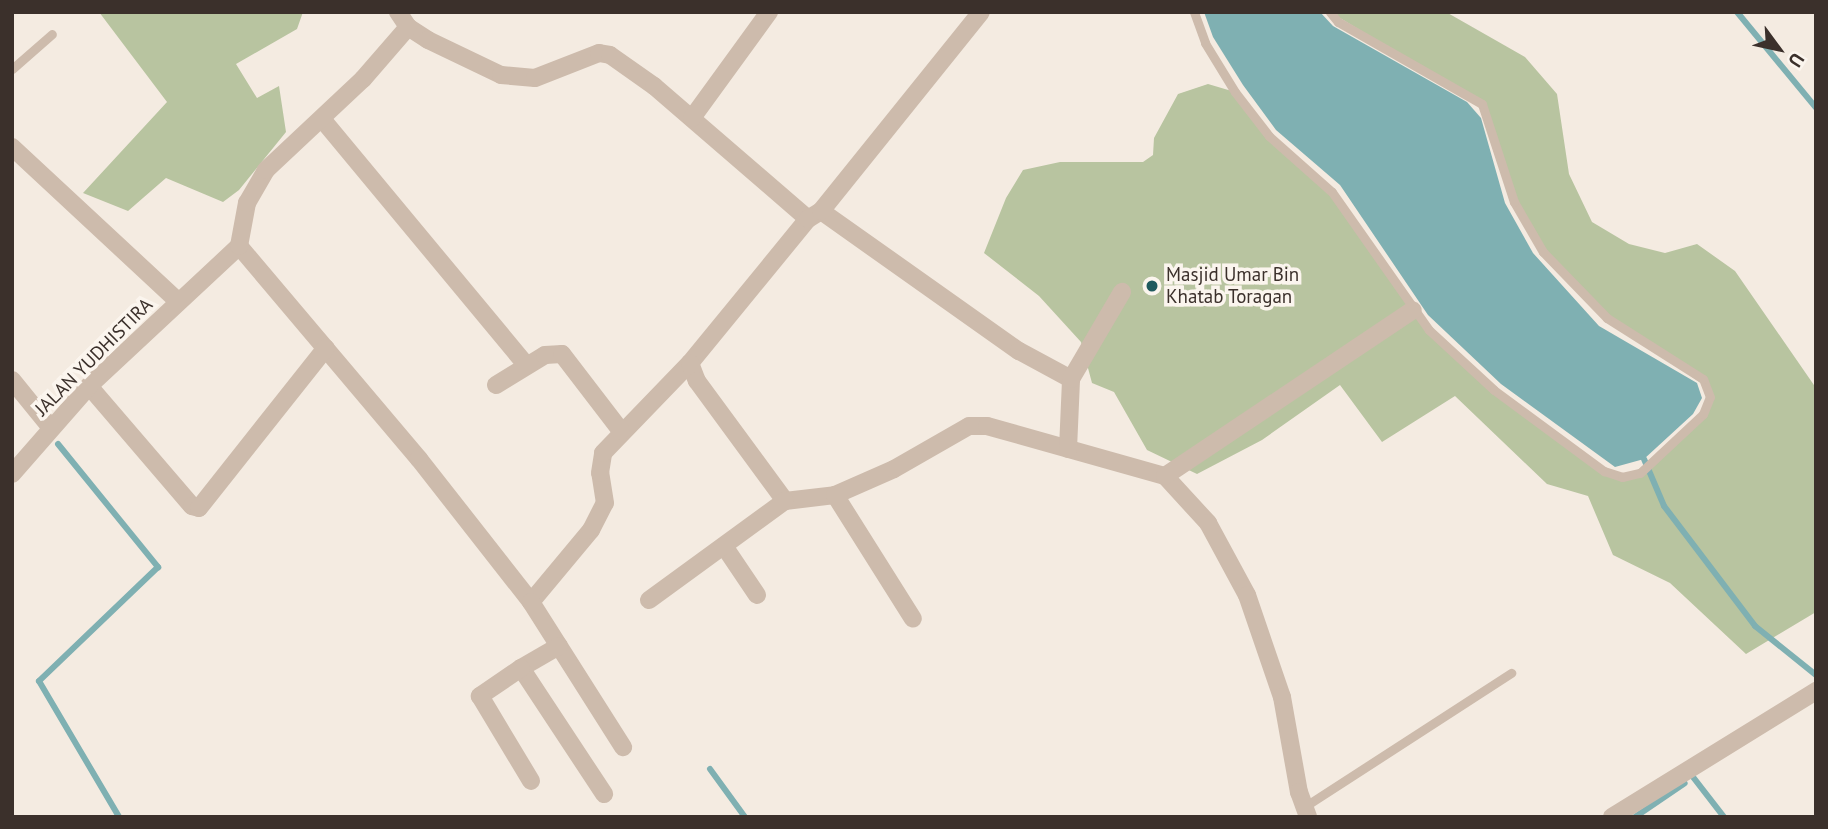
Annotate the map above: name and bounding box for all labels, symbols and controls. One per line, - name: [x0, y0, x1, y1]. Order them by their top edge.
- north arrow: [1744, 14, 1814, 84]
- text: U: [1783, 49, 1810, 72]
- place label: Masjid Umar Bin Khatab Toragan: [1166, 264, 1299, 308]
- marker: Masjid Umar Bin Khatab Toragan: [1144, 278, 1160, 294]
- street label: JALAN YUDHISTIRA: [30, 293, 158, 421]

